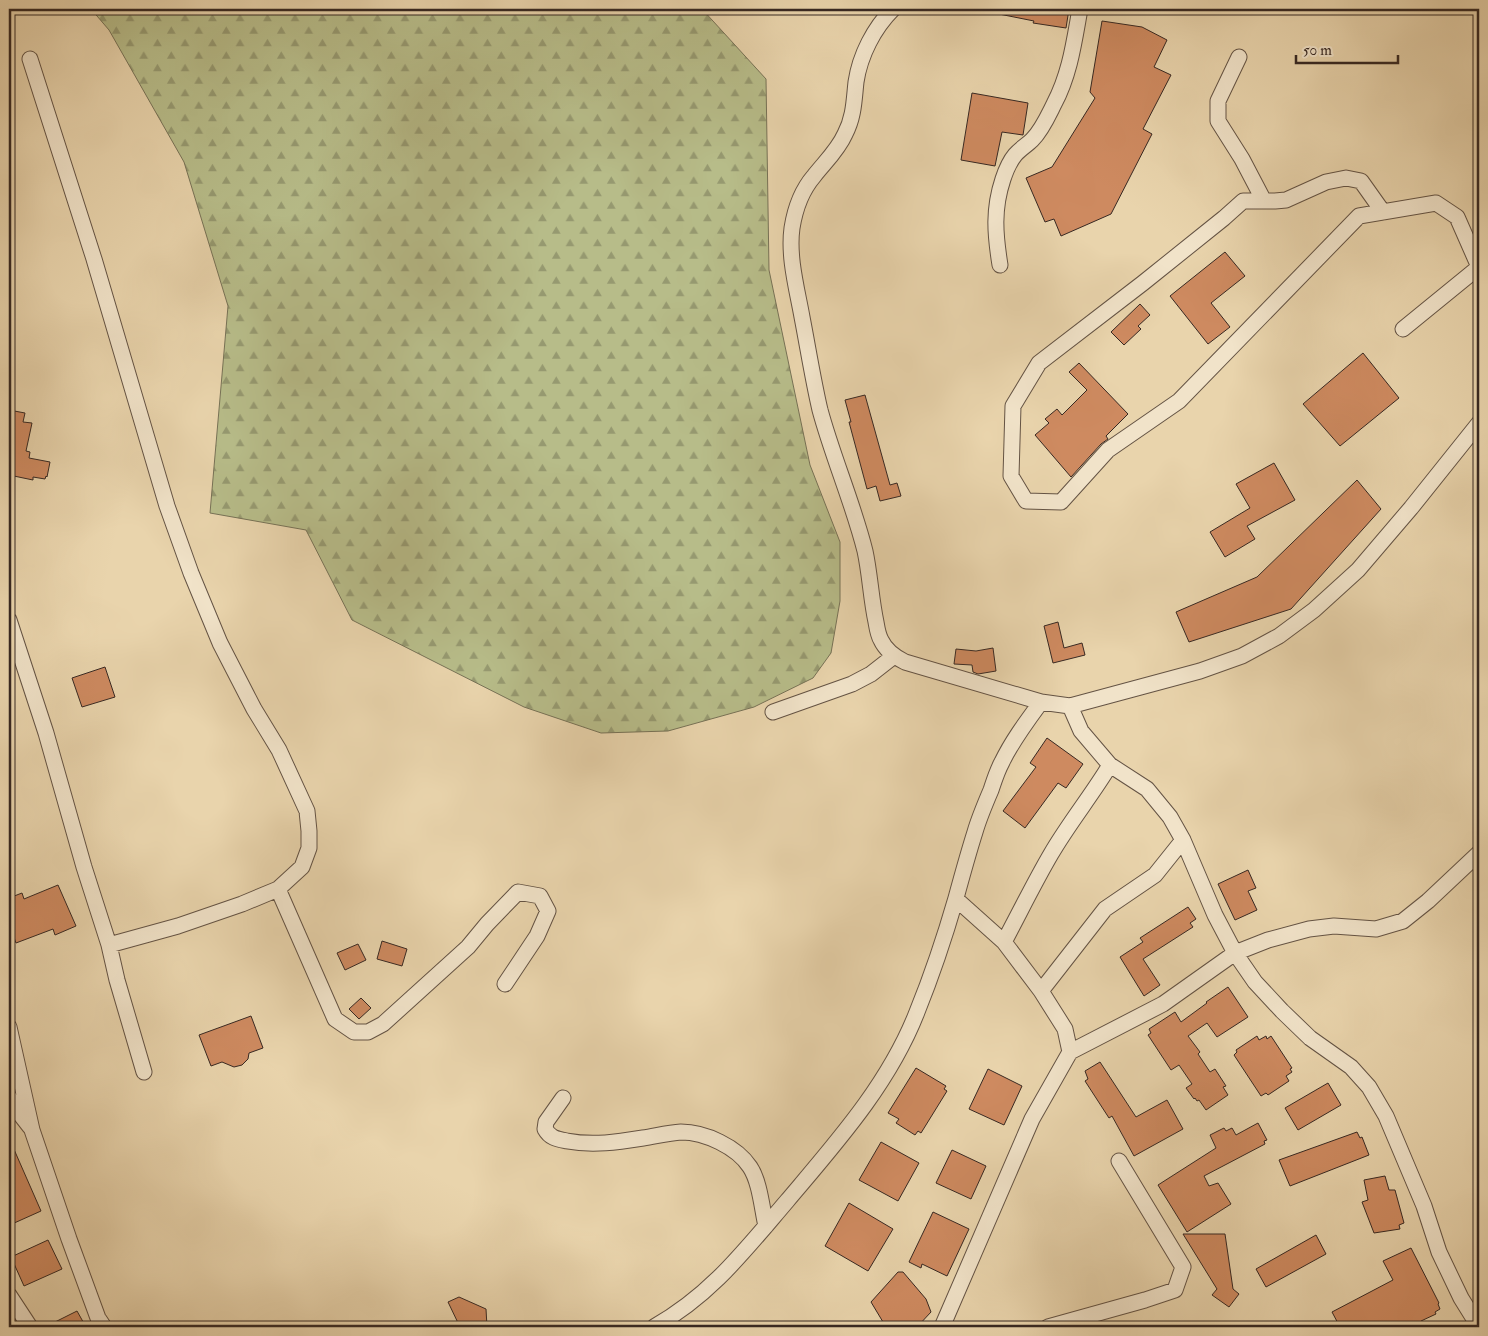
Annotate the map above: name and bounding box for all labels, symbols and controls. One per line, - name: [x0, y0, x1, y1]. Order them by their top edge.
- scale bar: [1296, 32, 1398, 64]
- text: 50 m: [1303, 41, 1332, 60]

